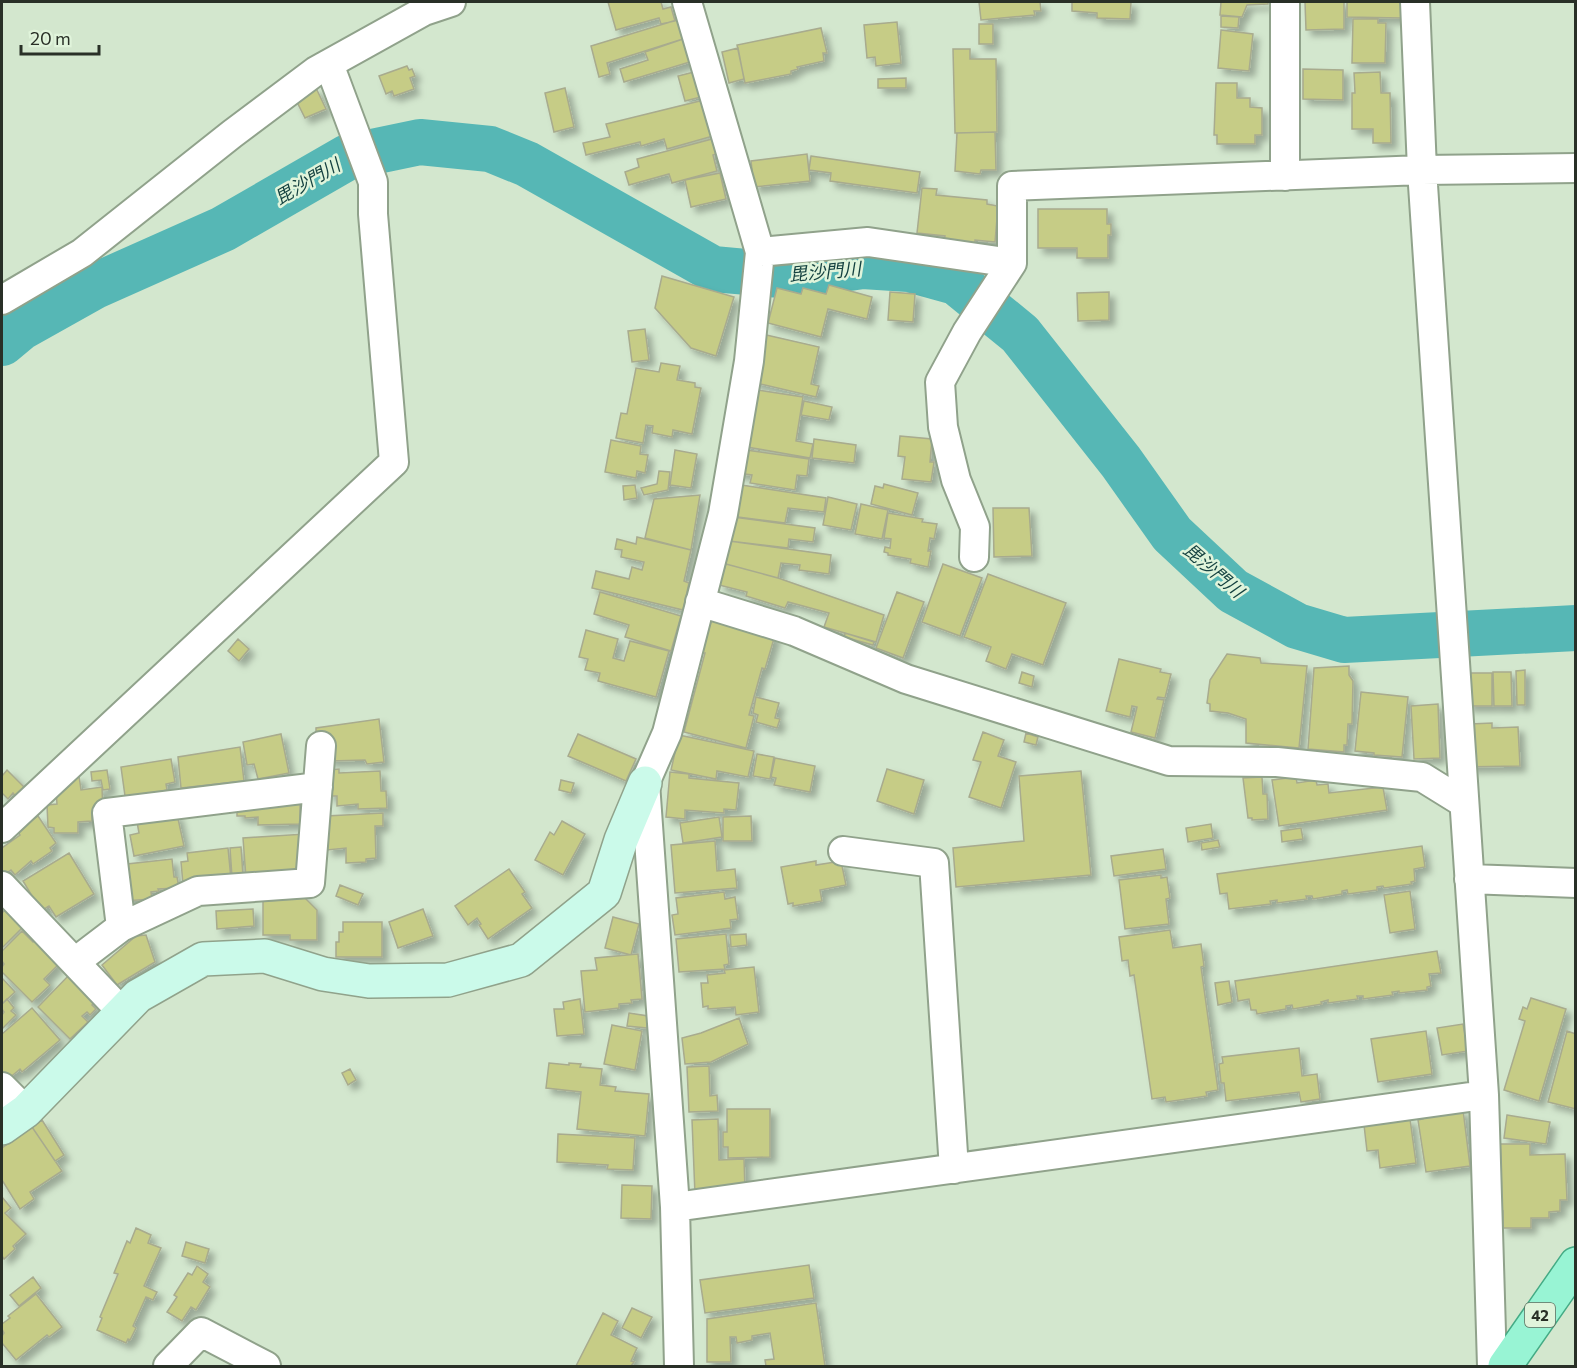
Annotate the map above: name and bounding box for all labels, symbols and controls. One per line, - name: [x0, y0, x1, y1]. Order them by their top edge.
- scale bar: [21, 18, 99, 56]
- text: 20 m: [30, 27, 71, 49]
- water label: 毘沙門川: [270, 152, 345, 209]
- water label: 毘沙門川: [788, 257, 864, 285]
- water label: 毘沙門川: [1180, 538, 1250, 603]
- road number: 42: [1525, 1303, 1555, 1327]

